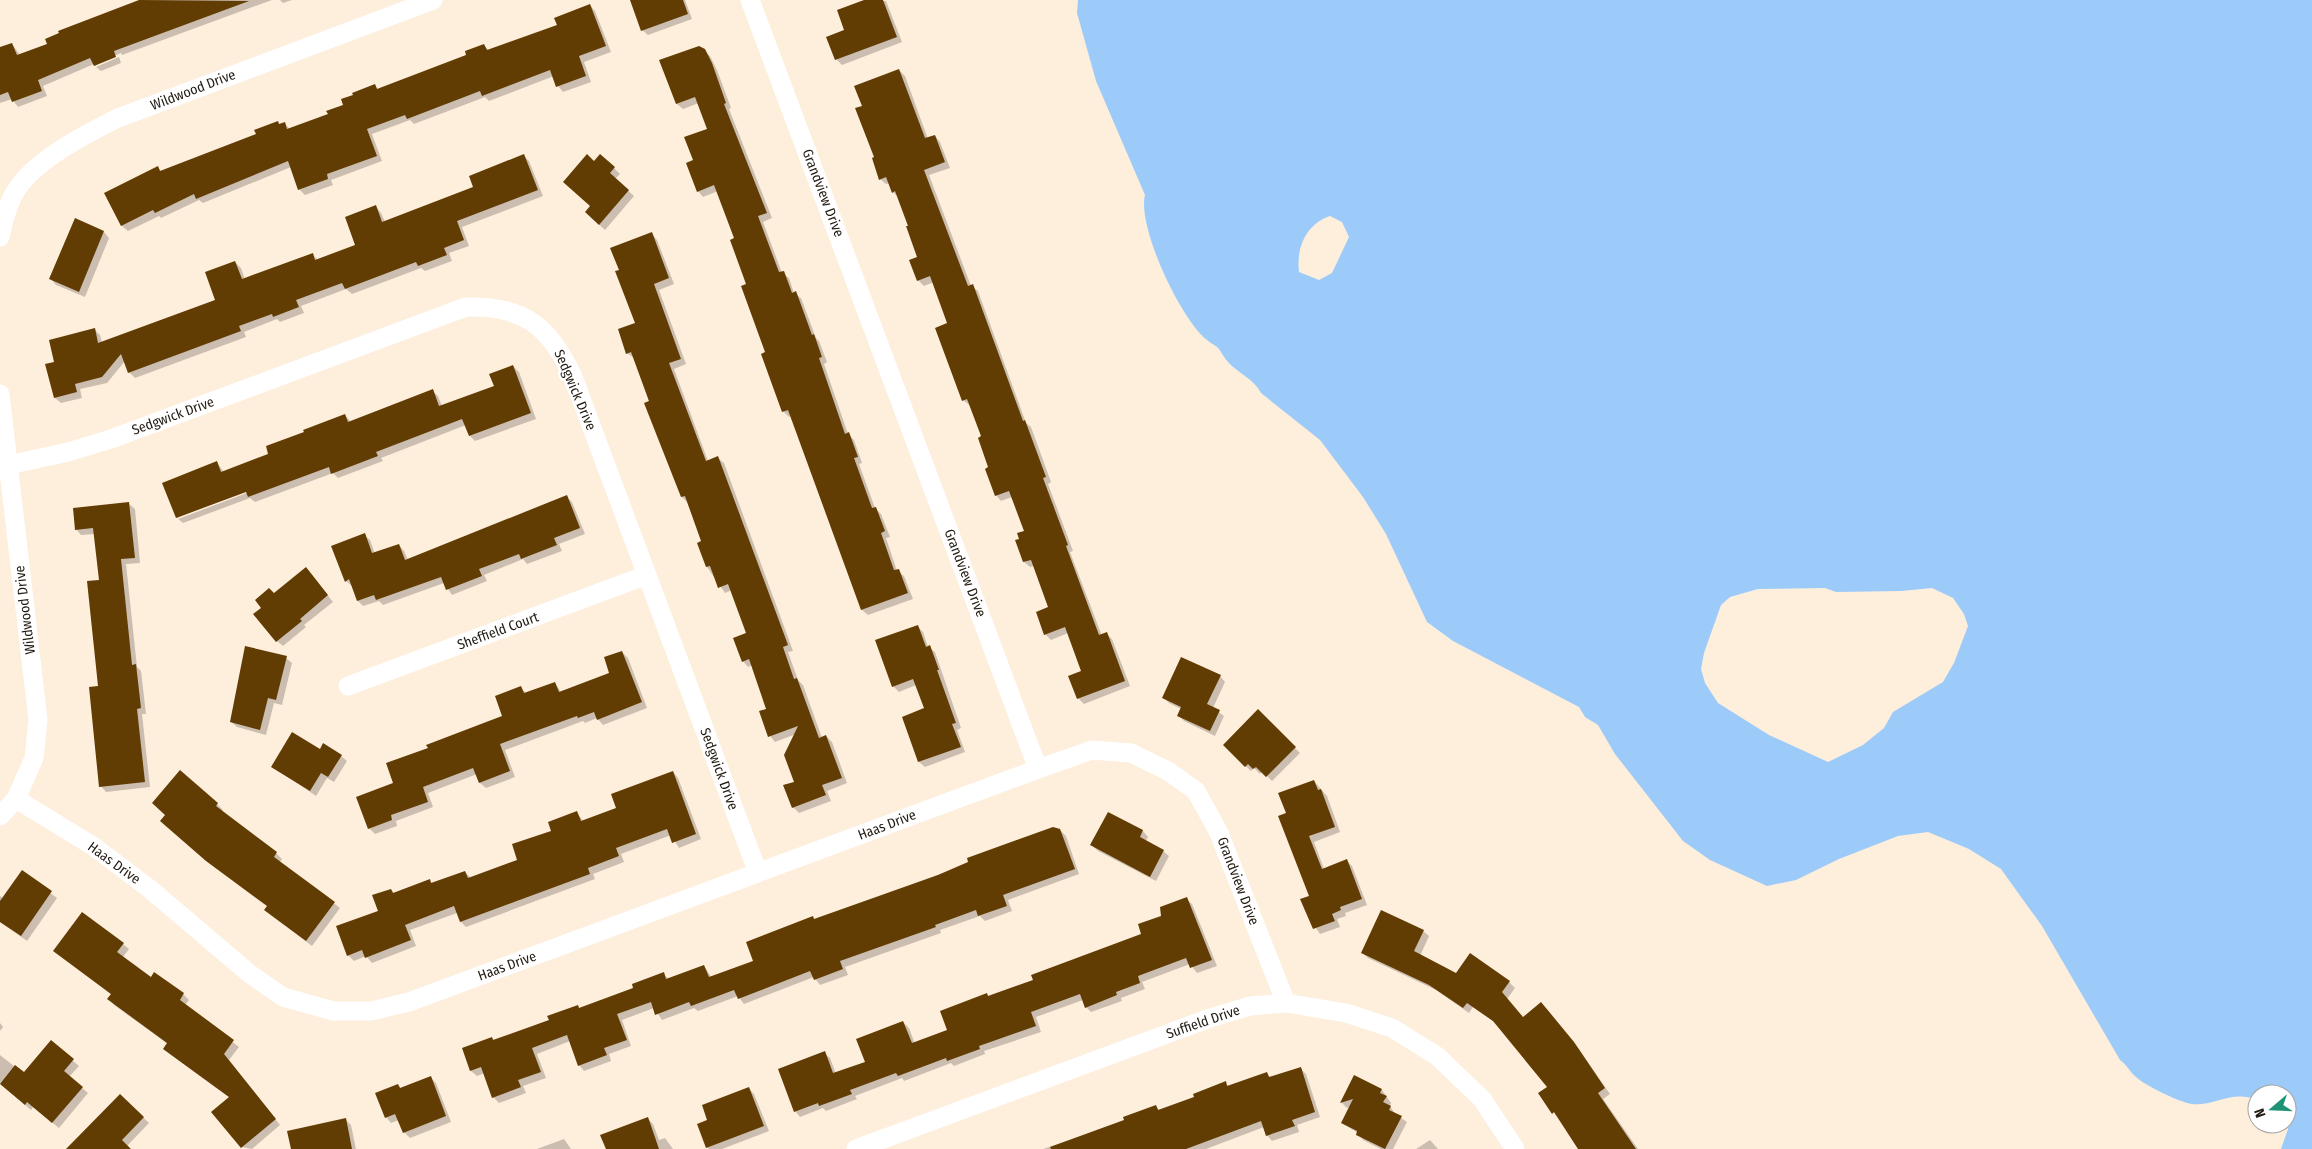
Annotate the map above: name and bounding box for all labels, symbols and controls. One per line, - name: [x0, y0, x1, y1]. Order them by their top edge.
- street label: Wildwood Drive: [148, 66, 238, 114]
- street label: Grandview Drive: [798, 147, 848, 240]
- street label: Sedgwick Drive: [550, 347, 600, 433]
- street label: Sedgwick Drive: [130, 393, 216, 439]
- street label: Grandview Drive: [940, 527, 990, 620]
- street label: Wildwood Drive: [11, 564, 39, 655]
- street label: Sheffield Court: [455, 608, 541, 654]
- street label: Sedgwick Drive: [696, 726, 742, 812]
- street label: Haas Drive: [856, 806, 919, 844]
- street label: Grandview Drive: [1213, 835, 1263, 928]
- street label: Haas Drive: [84, 838, 144, 888]
- street label: Haas Drive: [475, 948, 539, 984]
- street label: Suffield Drive: [1164, 1001, 1242, 1043]
- north arrow: [2247, 1084, 2297, 1134]
- text: N: [2251, 1106, 2270, 1120]

